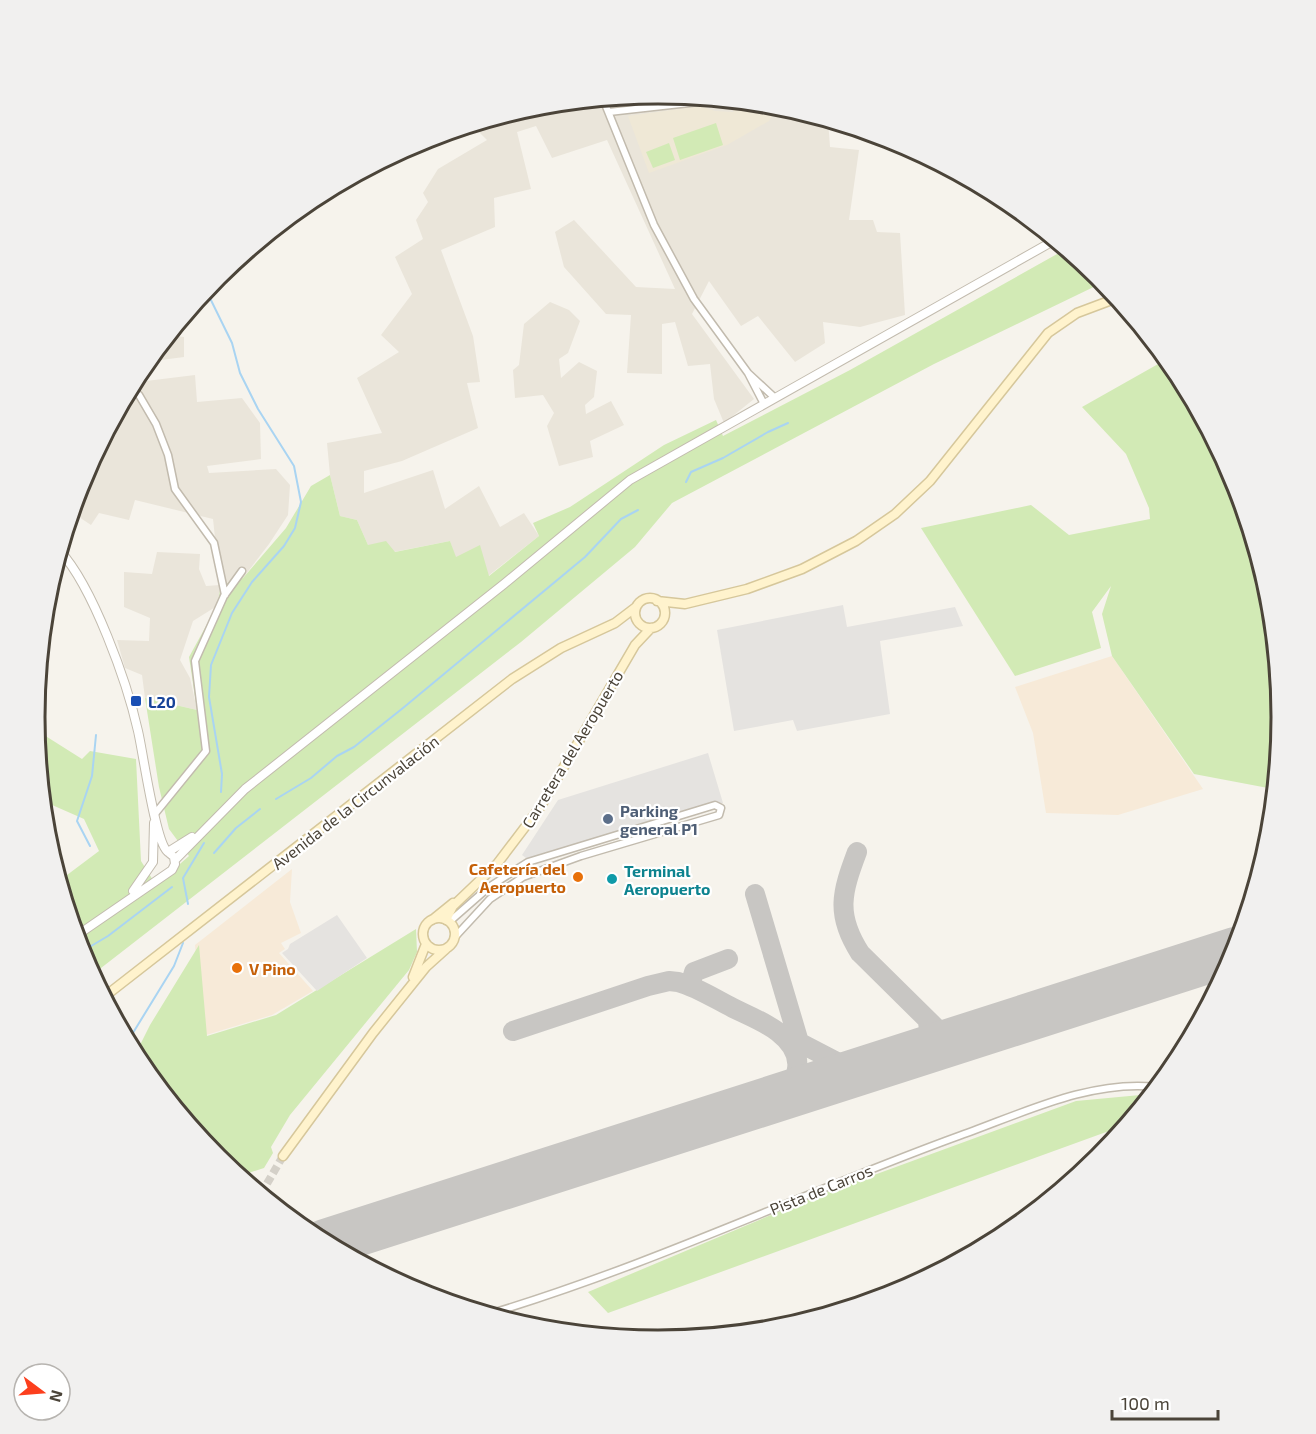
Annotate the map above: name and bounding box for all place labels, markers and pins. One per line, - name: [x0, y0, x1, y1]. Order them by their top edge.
- place label: L20: [148, 692, 176, 711]
- marker: L20: [129, 694, 143, 708]
- place label: Parking general P1: [620, 801, 698, 838]
- marker: Parking general P1: [601, 812, 615, 826]
- place label: Cafetería del Aeropuerto: [469, 859, 567, 896]
- place label: Terminal Aeropuerto: [624, 861, 711, 898]
- marker: Cafetería del Aeropuerto: [571, 870, 585, 884]
- marker: Terminal Aeropuerto: [605, 872, 619, 886]
- place label: V Pino: [249, 959, 296, 978]
- marker: V Pino: [230, 961, 244, 975]

